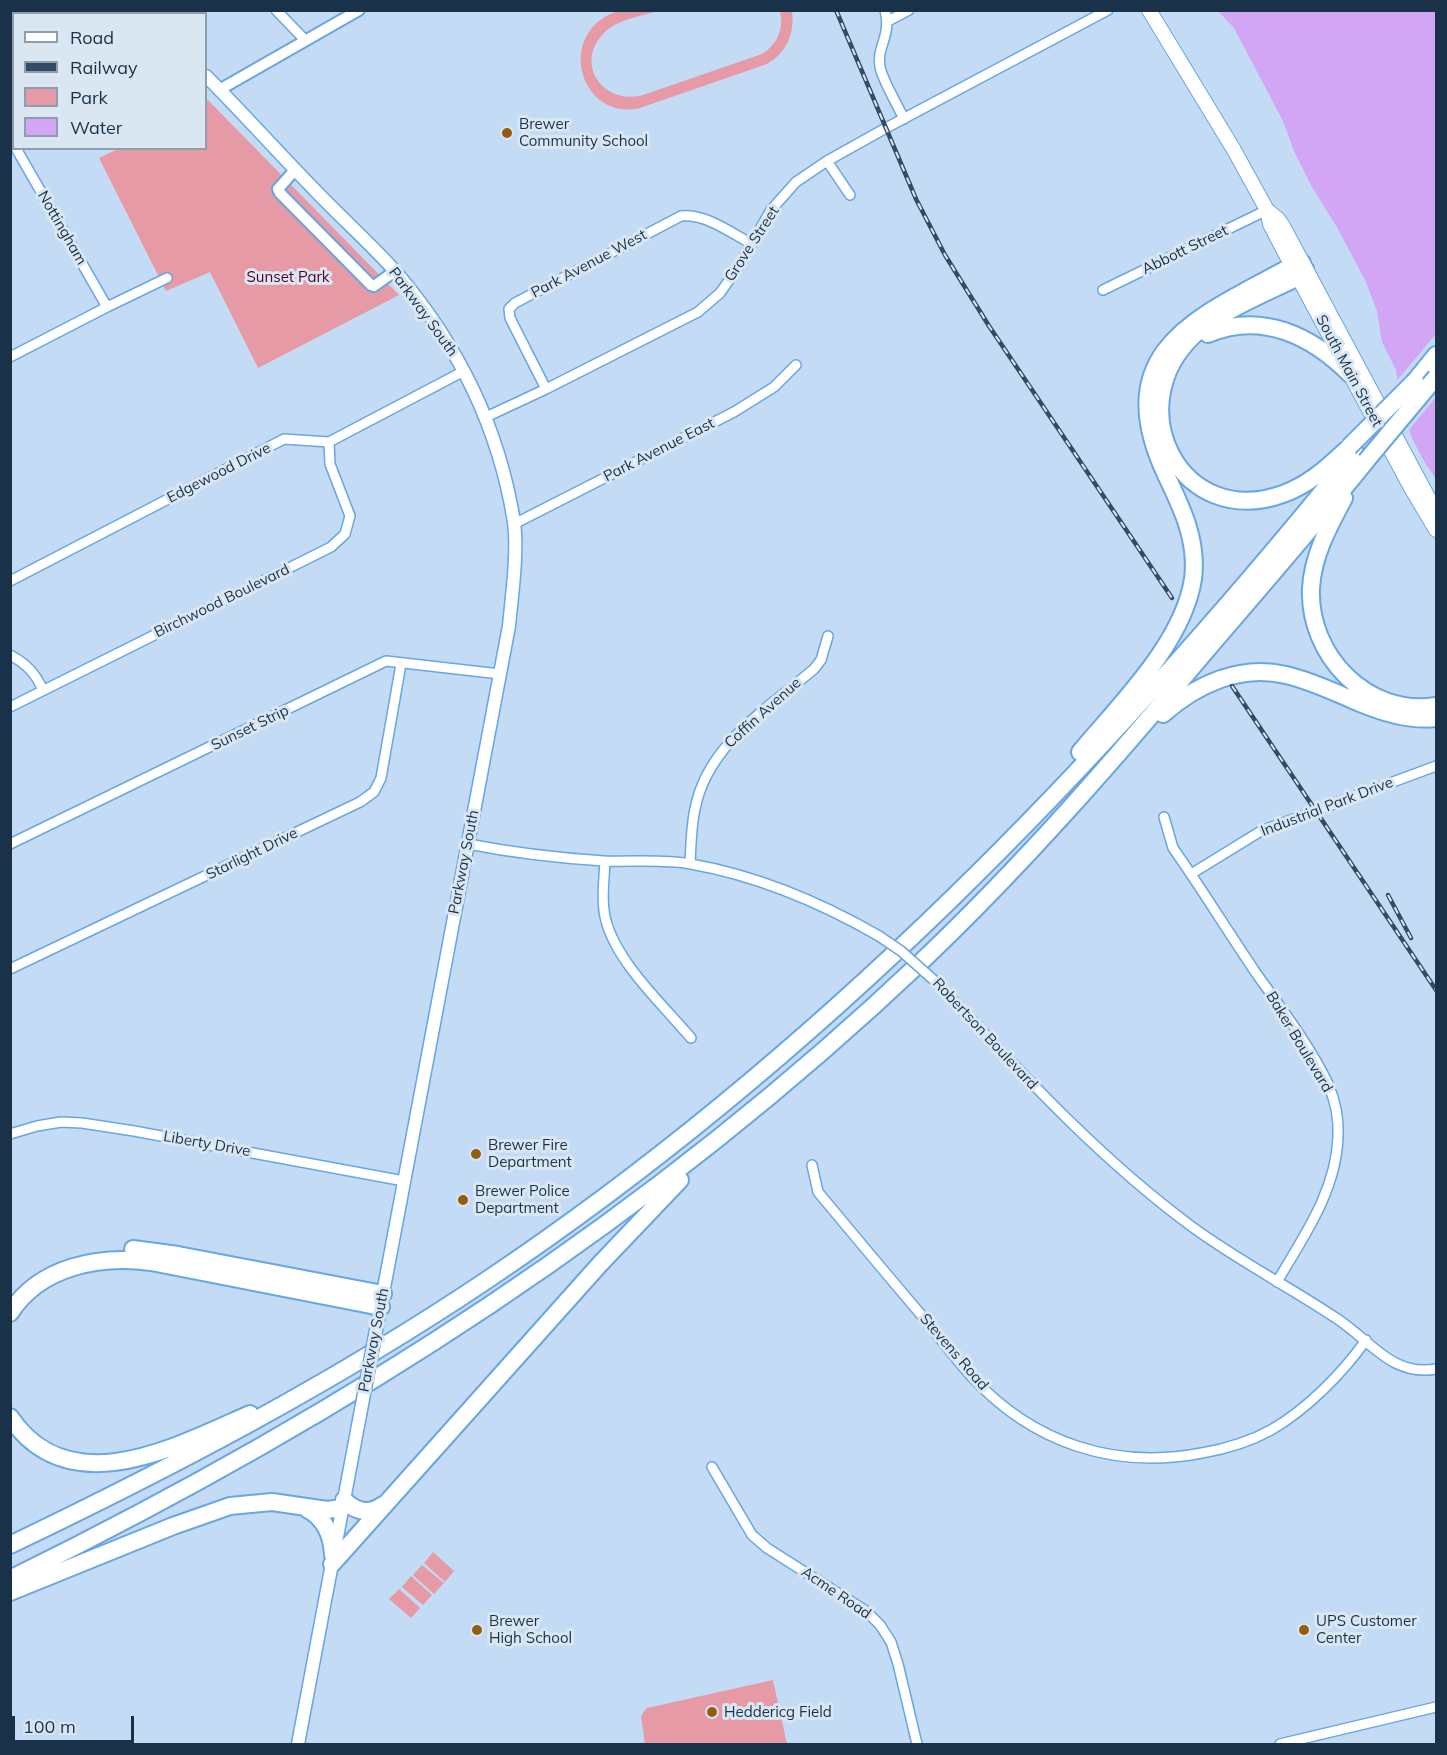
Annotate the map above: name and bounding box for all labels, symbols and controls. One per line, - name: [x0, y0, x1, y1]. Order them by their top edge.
- legend: [12, 12, 207, 150]
- text: Road: [70, 26, 114, 49]
- text: Railway: [70, 56, 138, 79]
- text: Park: [70, 86, 108, 109]
- place label: Brewer Community School: [519, 115, 648, 150]
- text: Water: [70, 116, 122, 139]
- marker: Brewer Community School: [500, 126, 514, 140]
- street label: Nottingham: [34, 188, 90, 268]
- street label: Grove Street: [721, 203, 783, 285]
- street label: Abbott Street: [1139, 221, 1231, 279]
- street label: Park Avenue West: [528, 226, 650, 302]
- street label: Parkway South: [385, 264, 461, 360]
- park label: Sunset Park: [246, 268, 330, 286]
- street label: South Main Street: [1312, 312, 1386, 430]
- street label: Park Avenue East: [601, 414, 717, 486]
- street label: Edgewood Drive: [164, 439, 274, 507]
- street label: Birchwood Boulevard: [151, 560, 293, 642]
- street label: Coffin Avenue: [721, 674, 805, 752]
- street label: Sunset Strip: [208, 701, 292, 755]
- street label: Industrial Park Drive: [1258, 773, 1396, 841]
- street label: Parkway South: [445, 808, 483, 916]
- street label: Starlight Drive: [203, 824, 301, 884]
- street label: Robertson Boulevard: [929, 974, 1041, 1094]
- street label: Baker Boulevard: [1262, 988, 1336, 1096]
- street label: Liberty Drive: [162, 1127, 252, 1161]
- place label: Brewer Fire Department: [488, 1136, 572, 1171]
- marker: Brewer Fire Department: [469, 1147, 483, 1161]
- place label: Brewer Police Department: [475, 1182, 570, 1217]
- marker: Brewer Police Department: [456, 1193, 470, 1207]
- street label: Parkway South: [355, 1286, 393, 1394]
- street label: Stevens Road: [916, 1310, 992, 1394]
- street label: Acme Road: [798, 1563, 874, 1623]
- place label: Brewer High School: [489, 1612, 572, 1647]
- place label: UPS Customer Center: [1316, 1612, 1417, 1647]
- marker: Brewer High School: [470, 1623, 484, 1637]
- marker: UPS Customer Center: [1297, 1623, 1311, 1637]
- place label: Heddericg Field: [724, 1703, 832, 1721]
- scale bar: [15, 1704, 136, 1742]
- marker: Heddericg Field: [705, 1705, 719, 1719]
- text: 100 m: [23, 1715, 76, 1738]

